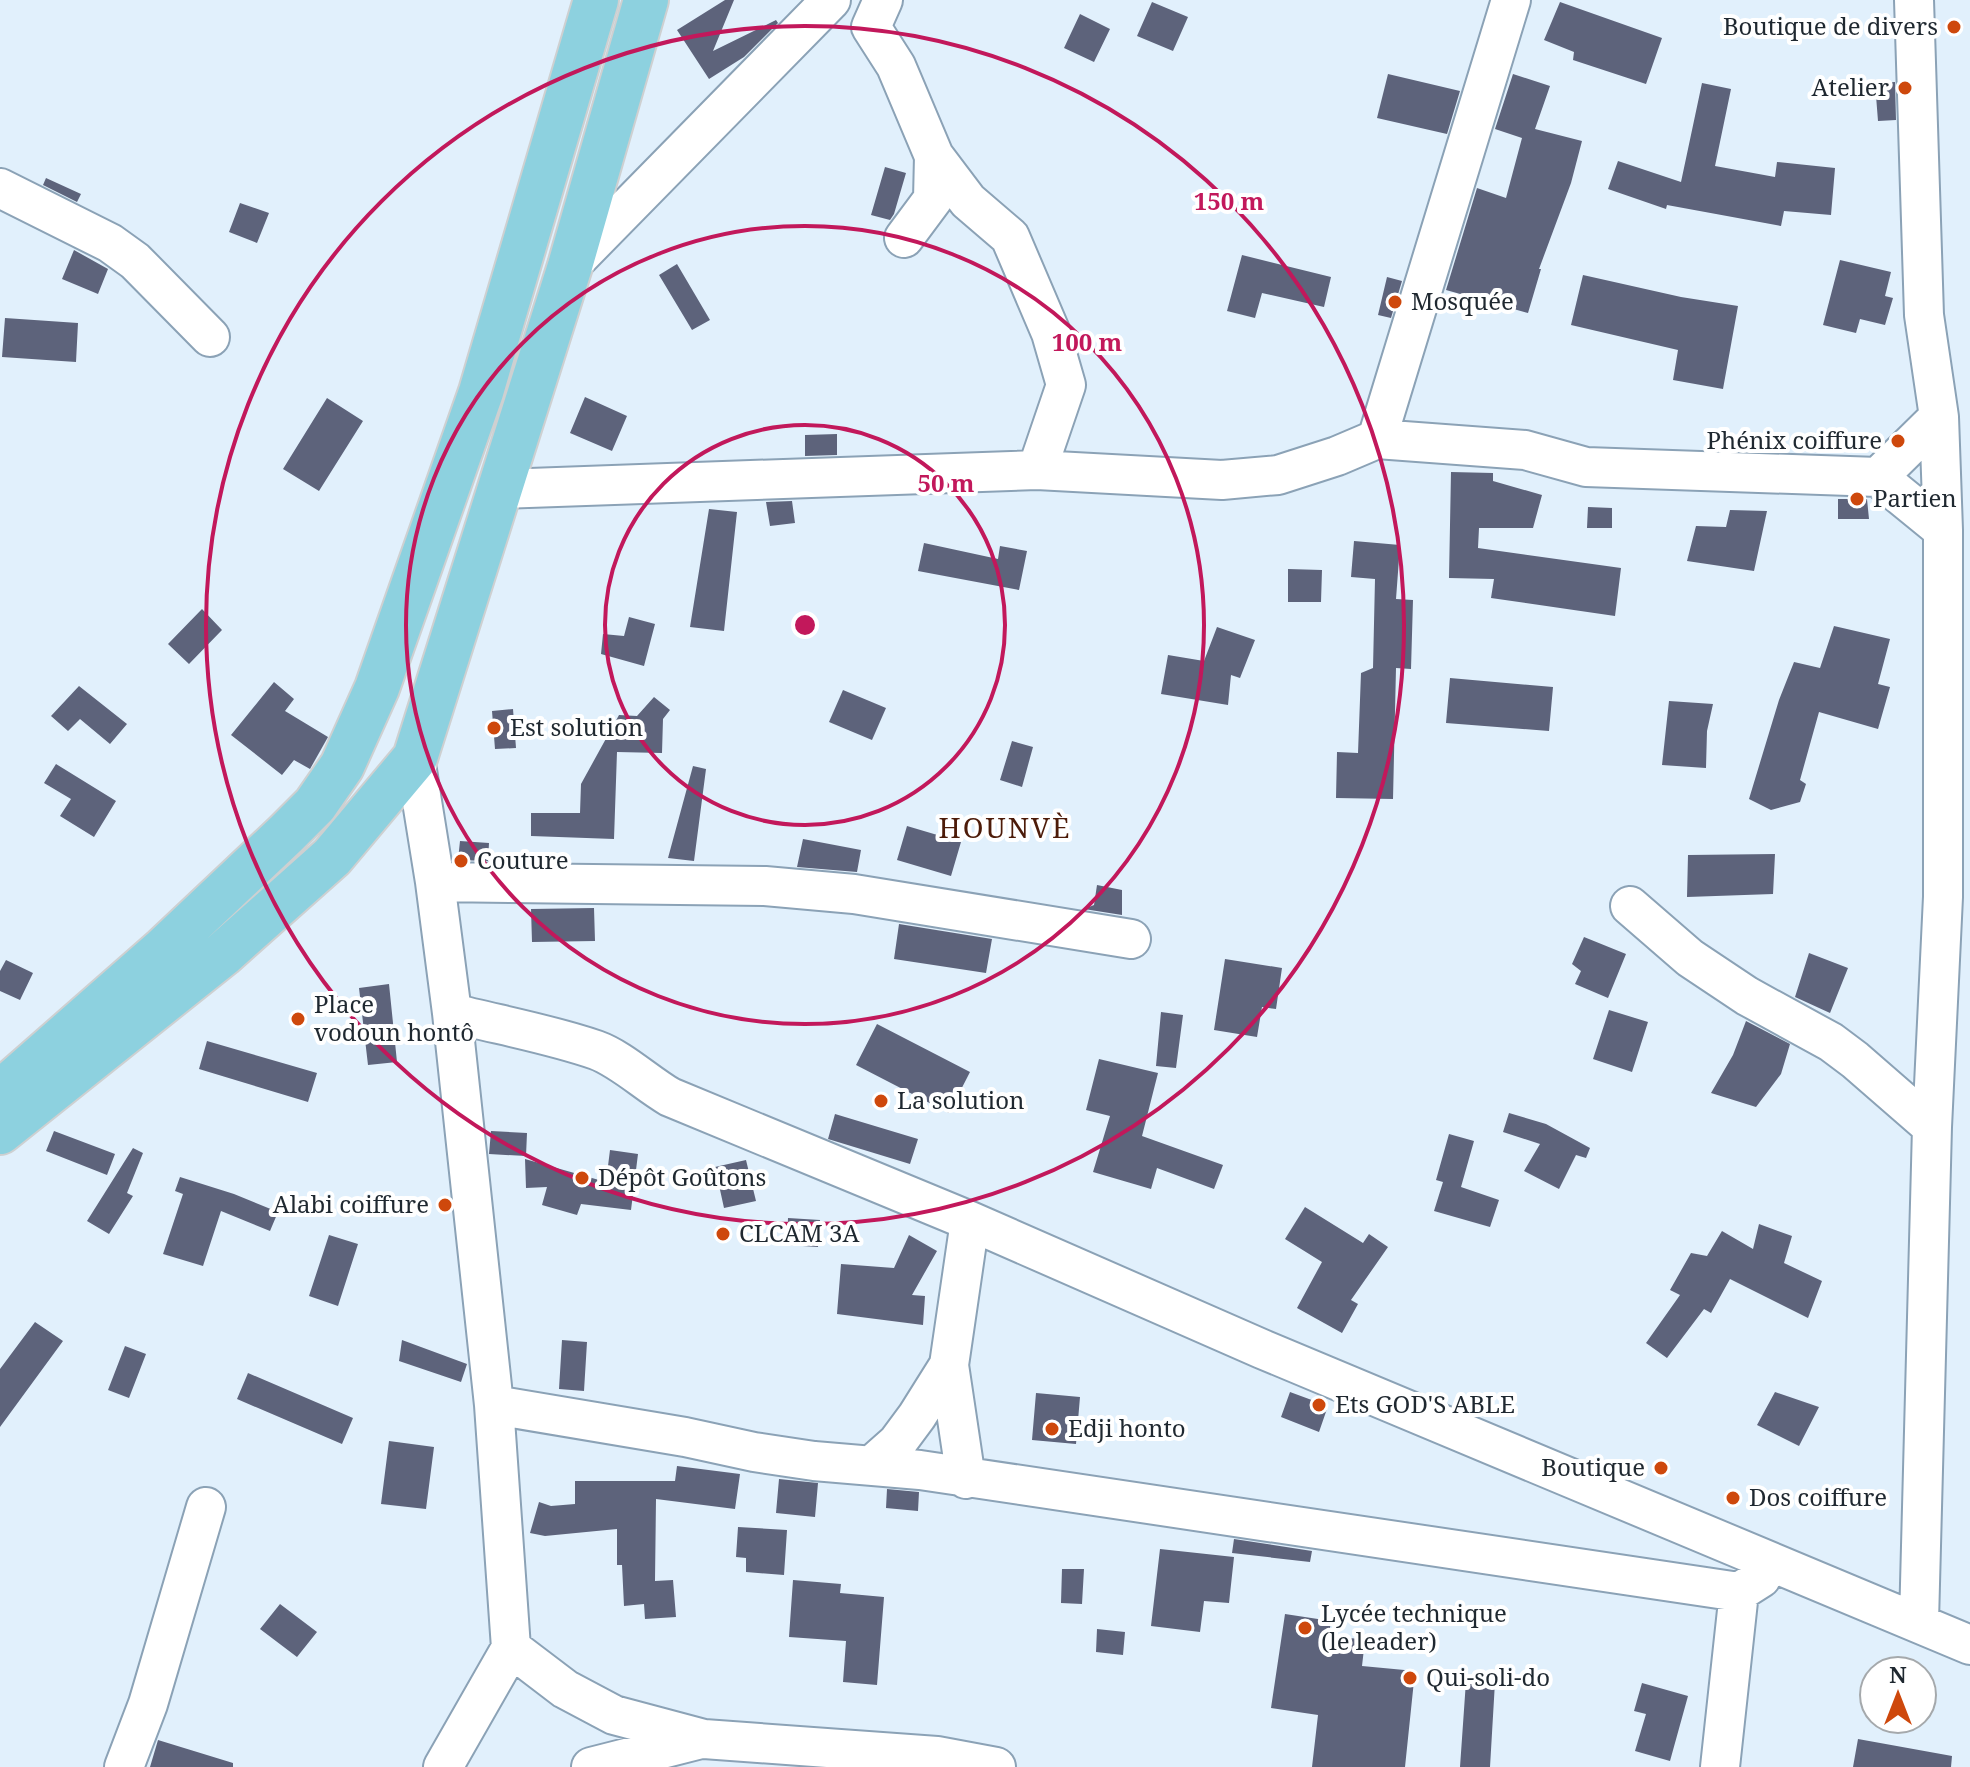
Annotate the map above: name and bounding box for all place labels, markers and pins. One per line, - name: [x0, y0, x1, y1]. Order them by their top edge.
- place label: Boutique de divers: [1723, 9, 1938, 42]
- marker: Boutique de divers: [1945, 18, 1963, 36]
- place label: Atelier: [1812, 70, 1889, 103]
- marker: Atelier: [1896, 79, 1914, 97]
- place label: Mosquée: [1411, 284, 1514, 317]
- marker: Mosquée: [1386, 293, 1404, 311]
- place label: Phénix coiffure: [1706, 423, 1882, 456]
- marker: Phénix coiffure: [1889, 432, 1907, 450]
- place label: Partien: [1873, 481, 1957, 514]
- marker: Partien: [1848, 490, 1866, 508]
- centre of rings: [791, 611, 819, 639]
- place label: Est solution: [510, 710, 643, 743]
- marker: Est solution: [485, 719, 503, 737]
- place label: Couture: [477, 843, 569, 876]
- marker: Couture: [452, 852, 470, 870]
- place label: Place vodoun hontô: [314, 987, 474, 1048]
- marker: Place vodoun hontô: [289, 1010, 307, 1028]
- place label: La solution: [897, 1083, 1025, 1116]
- marker: La solution: [872, 1092, 890, 1110]
- place label: Dépôt Goûtons: [598, 1160, 766, 1193]
- marker: Dépôt Goûtons: [573, 1169, 591, 1187]
- place label: Alabi coiffure: [273, 1187, 429, 1220]
- marker: Alabi coiffure: [436, 1196, 454, 1214]
- place label: CLCAM 3A: [739, 1216, 860, 1249]
- marker: CLCAM 3A: [714, 1225, 732, 1243]
- place label: Ets GOD'S ABLE: [1335, 1387, 1515, 1420]
- marker: Ets GOD'S ABLE: [1310, 1396, 1328, 1414]
- place label: Edji honto: [1068, 1411, 1186, 1444]
- marker: Edji honto: [1043, 1420, 1061, 1438]
- place label: Boutique: [1541, 1450, 1645, 1483]
- marker: Boutique: [1652, 1459, 1670, 1477]
- place label: Dos coiffure: [1749, 1480, 1887, 1513]
- marker: Dos coiffure: [1724, 1489, 1742, 1507]
- place label: Lycée technique (le leader): [1321, 1596, 1507, 1657]
- marker: Lycée technique (le leader): [1296, 1619, 1314, 1637]
- place label: Qui-soli-do: [1426, 1660, 1550, 1693]
- marker: Qui-soli-do: [1401, 1669, 1419, 1687]

